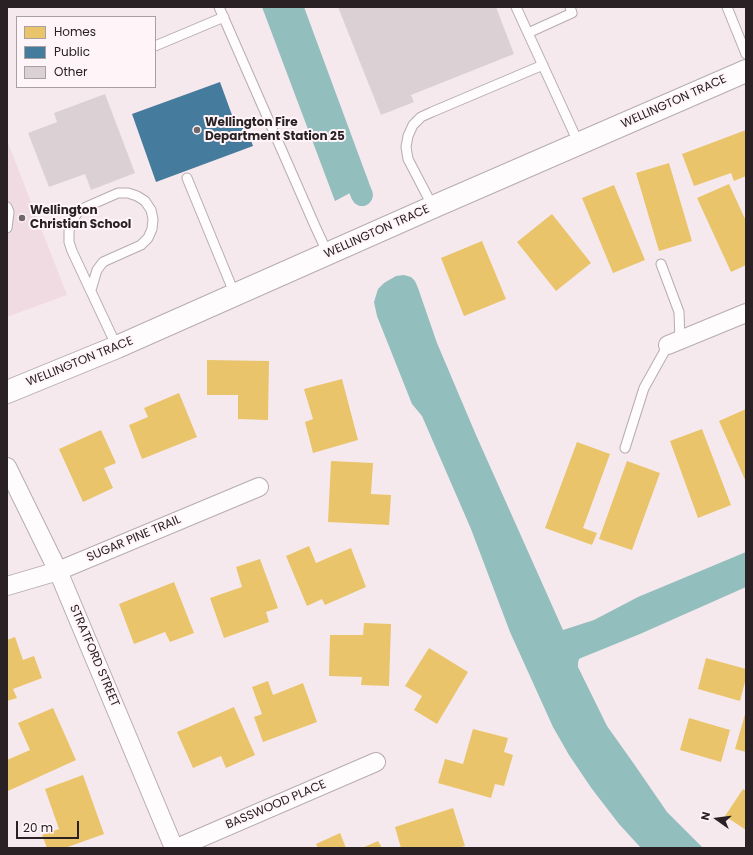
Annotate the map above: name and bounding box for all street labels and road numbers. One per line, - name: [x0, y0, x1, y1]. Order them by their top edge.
- street label: WELLINGTON TRACE: [619, 72, 729, 132]
- street label: WELLINGTON TRACE: [322, 202, 432, 262]
- street label: WELLINGTON TRACE: [25, 334, 135, 390]
- street label: SUGAR PINE TRAIL: [85, 513, 183, 565]
- street label: STRATFORD STREET: [66, 603, 122, 709]
- street label: BASSWOOD PLACE: [224, 777, 328, 833]

